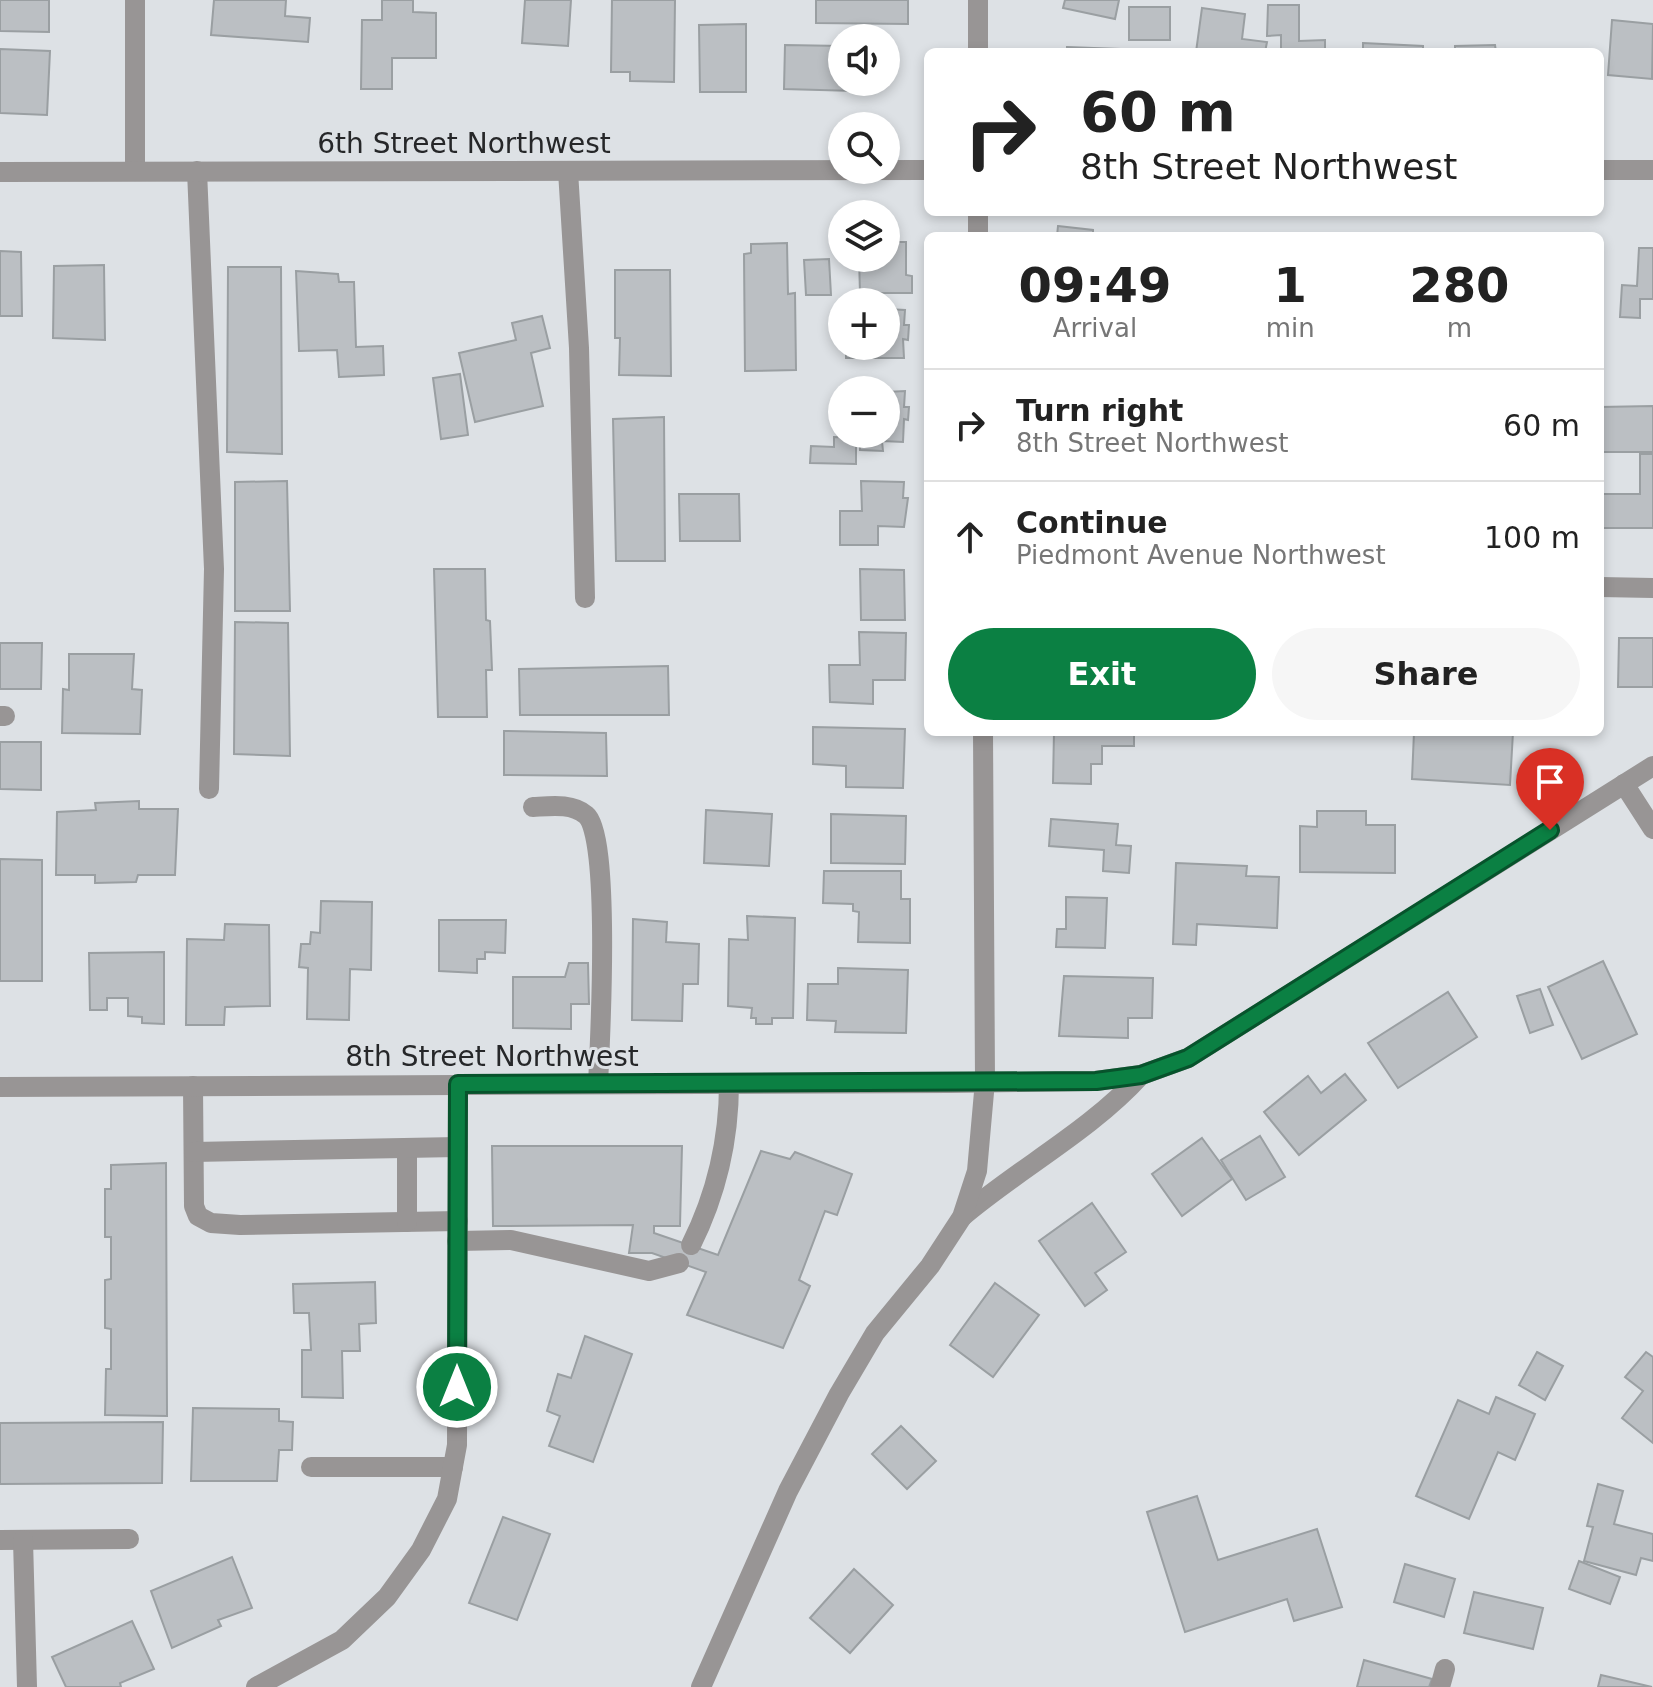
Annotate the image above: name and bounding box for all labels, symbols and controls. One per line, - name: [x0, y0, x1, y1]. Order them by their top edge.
- map controls: [828, 24, 900, 448]
- button: sound: [828, 24, 900, 96]
- text: 60 m: [1080, 79, 1236, 144]
- icon: right: [948, 80, 1052, 184]
- button: search: [828, 112, 900, 184]
- street label: 6th Street Northwest: [317, 127, 611, 160]
- text: 8th Street Northwest: [1080, 146, 1457, 187]
- button: layers: [828, 200, 900, 272]
- text: 09:49: [1018, 257, 1171, 313]
- text: 1: [1274, 257, 1307, 313]
- text: 280: [1409, 257, 1509, 313]
- button: +: [828, 288, 900, 360]
- text: Arrival: [1053, 313, 1137, 343]
- text: min: [1266, 313, 1315, 343]
- text: m: [1447, 313, 1472, 343]
- button: −: [828, 376, 900, 448]
- text: Turn right: [1016, 393, 1183, 428]
- icon: right: [948, 403, 992, 447]
- text: 60 m: [1503, 408, 1580, 443]
- text: 8th Street Northwest: [1016, 428, 1288, 458]
- text: Continue: [1016, 505, 1168, 540]
- icon: ahead: [948, 515, 992, 559]
- text: 100 m: [1484, 520, 1580, 555]
- text: Piedmont Avenue Northwest: [1016, 540, 1386, 570]
- button: Exit: [948, 628, 1256, 720]
- button: Share: [1272, 628, 1580, 720]
- pin: [1516, 748, 1584, 830]
- icon: arrive: [1528, 760, 1572, 804]
- street label: 8th Street Northwest: [345, 1040, 639, 1073]
- position arrow: [415, 1345, 499, 1429]

